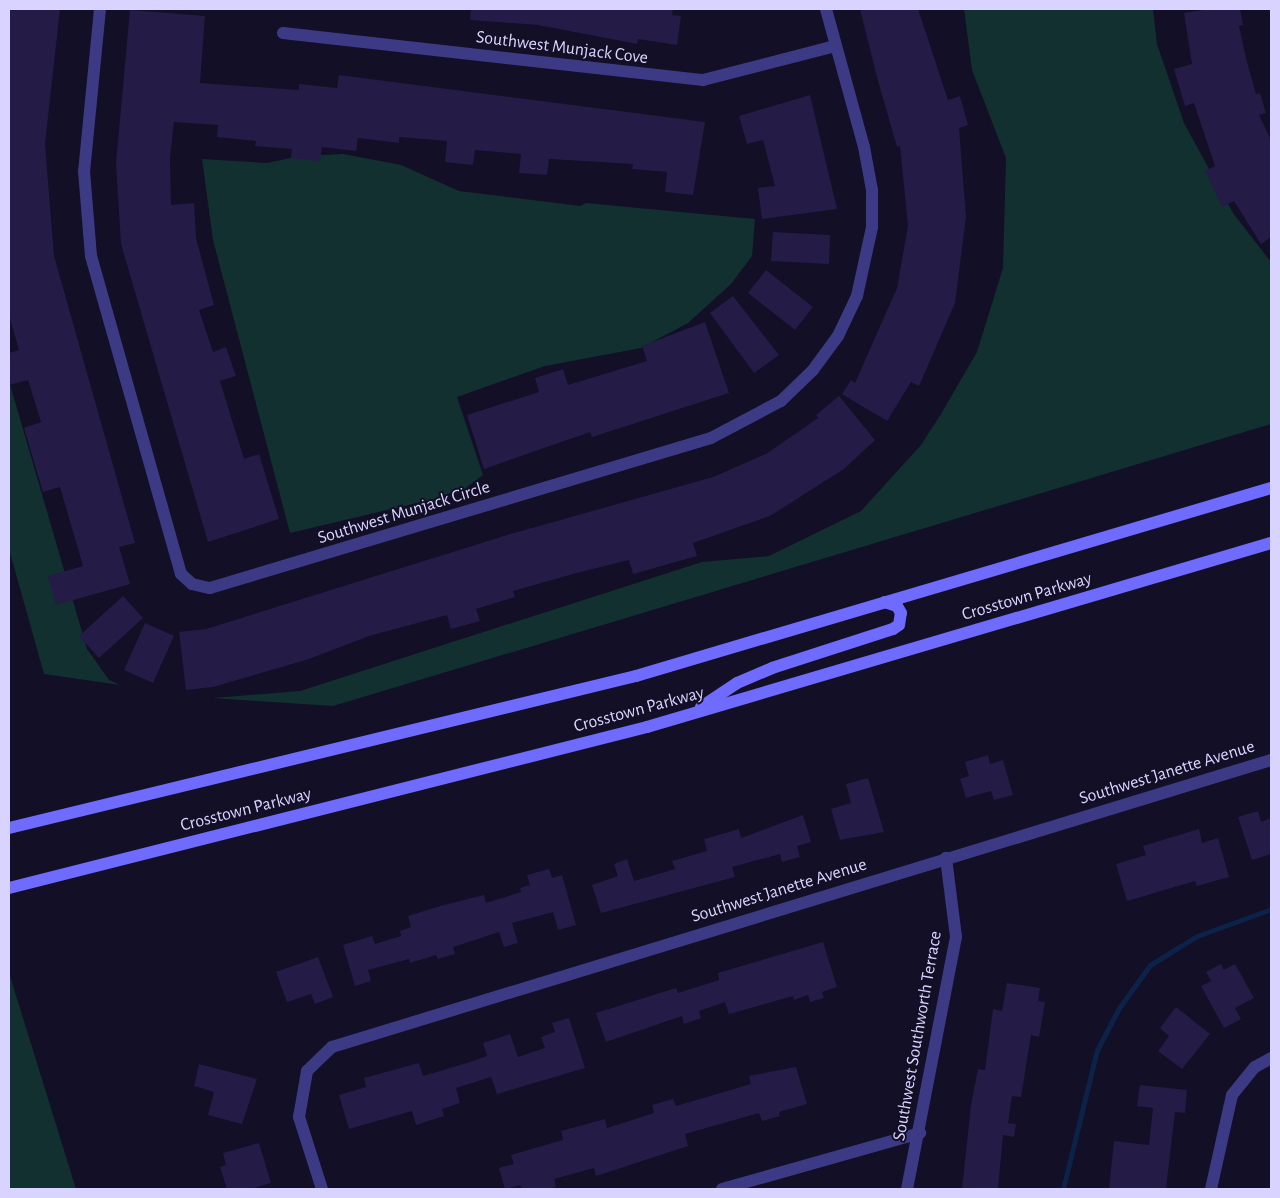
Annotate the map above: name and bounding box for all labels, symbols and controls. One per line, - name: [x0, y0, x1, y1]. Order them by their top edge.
- street label: Southwest Munjack Cove: [475, 27, 649, 69]
- street label: Southwest Munjack Circle: [315, 477, 493, 549]
- street label: Crosstown Parkway: [960, 568, 1094, 626]
- street label: Crosstown Parkway: [571, 682, 707, 738]
- street label: Southwest Janette Avenue: [1077, 736, 1257, 810]
- street label: Crosstown Parkway: [178, 783, 314, 837]
- street label: Southwest Janette Avenue: [689, 854, 869, 928]
- street label: Southwest Southworth Terrace: [889, 929, 947, 1143]

